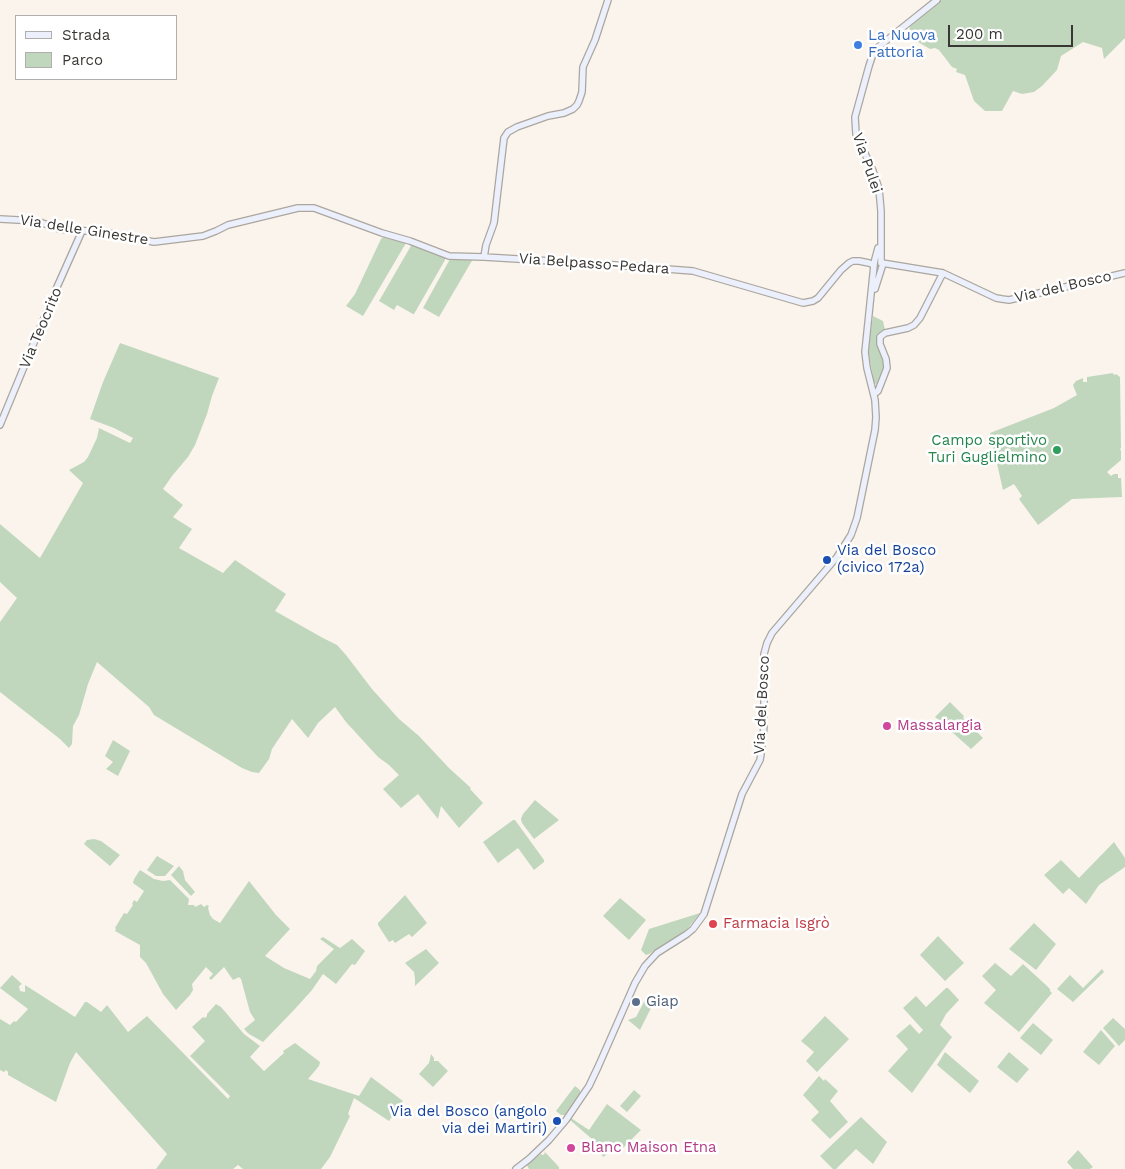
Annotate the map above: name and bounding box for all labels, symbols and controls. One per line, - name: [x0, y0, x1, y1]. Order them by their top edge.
- legend: [15, 15, 178, 80]
- scale bar: [950, 15, 1075, 47]
- text: 200 m: [956, 25, 1003, 43]
- text: Strada: [62, 26, 110, 44]
- place label: La Nuova Fattoria: [868, 27, 936, 62]
- marker: La Nuova Fattoria: [852, 39, 864, 51]
- text: Parco: [62, 51, 103, 69]
- street label: Via Pulei: [848, 130, 886, 196]
- street label: Via delle Ginestre: [18, 211, 150, 249]
- street label: Via Belpasso-Pedara: [518, 250, 670, 278]
- street label: Via del Bosco: [1013, 267, 1113, 307]
- street label: Via Teocrito: [16, 285, 66, 371]
- place label: Campo sportivo Turi Guglielmino: [928, 432, 1047, 467]
- marker: Campo sportivo Turi Guglielmino: [1051, 444, 1063, 456]
- place label: Via del Bosco (civico 172a): [837, 542, 936, 577]
- marker: Via del Bosco (civico 172a): [821, 554, 833, 566]
- street label: Via del Bosco: [750, 655, 774, 755]
- place label: Massalargia: [897, 717, 982, 735]
- marker: Massalargia: [881, 720, 893, 732]
- place label: Farmacia Isgrò: [723, 915, 830, 933]
- marker: Farmacia Isgrò: [707, 918, 719, 930]
- place label: Giap: [646, 993, 679, 1011]
- marker: Giap: [630, 996, 642, 1008]
- place label: Via del Bosco (angolo via dei Martiri): [390, 1103, 547, 1138]
- marker: Via del Bosco (angolo via dei Martiri): [551, 1115, 563, 1127]
- place label: Blanc Maison Etna: [581, 1139, 717, 1157]
- marker: Blanc Maison Etna: [565, 1142, 577, 1154]

